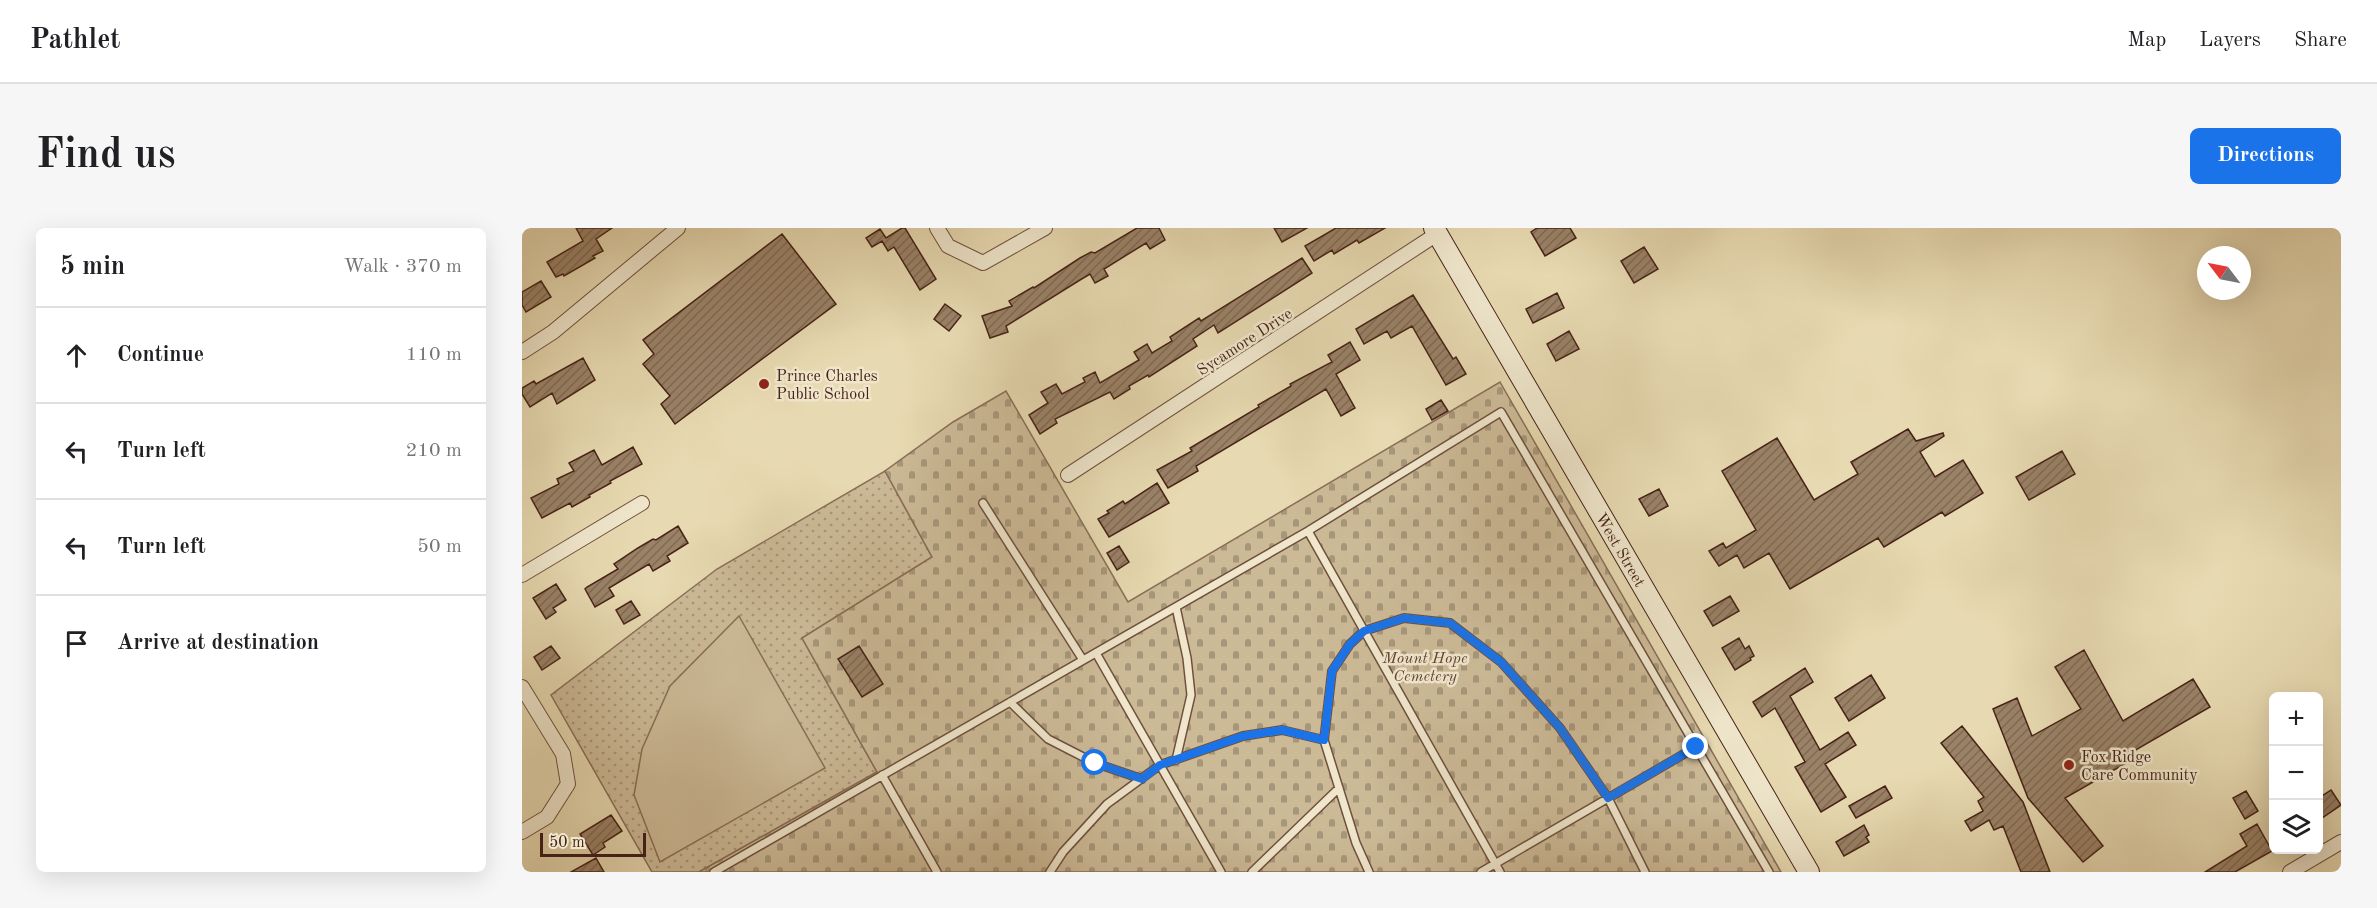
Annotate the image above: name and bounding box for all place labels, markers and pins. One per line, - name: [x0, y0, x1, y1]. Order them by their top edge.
- place label: Prince Charles Public School: [776, 369, 878, 403]
- marker: Prince Charles Public School: [757, 377, 771, 391]
- place label: Fox Ridge Care Community: [2081, 750, 2198, 784]
- marker: Fox Ridge Care Community: [2062, 758, 2076, 772]

